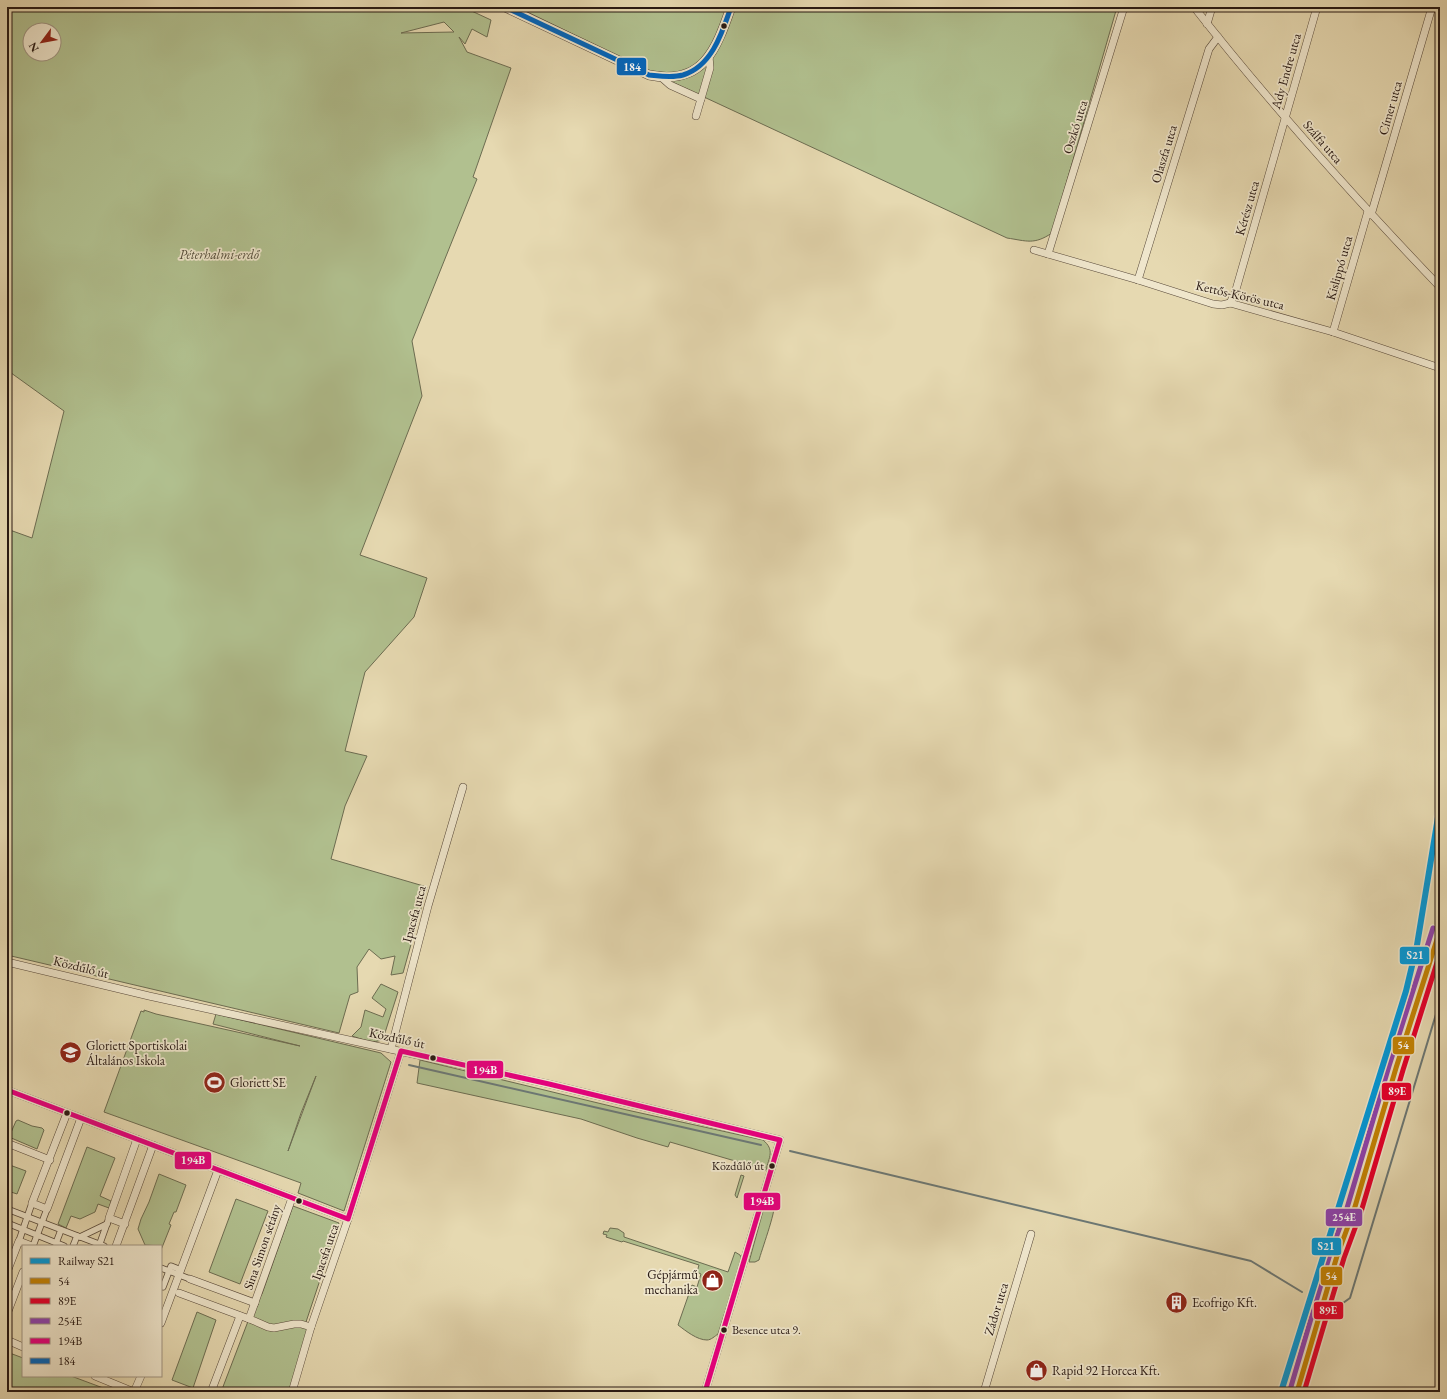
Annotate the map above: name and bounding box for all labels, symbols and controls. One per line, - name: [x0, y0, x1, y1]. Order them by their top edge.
- unlabelled marker: [719, 21, 729, 31]
- north arrow: [22, 22, 62, 62]
- street label: Ady Endre utca: [1267, 30, 1305, 112]
- text: N: [25, 40, 42, 55]
- line badge: 184: [616, 57, 647, 76]
- text: 184: [623, 60, 641, 74]
- street label: Címer utca: [1374, 78, 1406, 137]
- street label: Oszkó utca: [1059, 97, 1091, 156]
- street label: Szálfa utca: [1300, 117, 1347, 168]
- street label: Olaszfa utca: [1147, 122, 1181, 185]
- street label: Kérész utca: [1231, 178, 1263, 237]
- street label: Kislippó utca: [1322, 233, 1357, 302]
- park label: Péterhalmi-erdő: [179, 246, 261, 263]
- street label: Kettős-Körös utca: [1194, 277, 1287, 314]
- street label: Ipacsfa utca: [398, 883, 430, 944]
- line badge: S21: [1399, 946, 1430, 965]
- text: S21: [1406, 948, 1424, 962]
- street label: Közdűlő út: [52, 952, 110, 982]
- street label: Közdűlő út: [368, 1024, 426, 1052]
- line badge: 54: [1392, 1036, 1415, 1055]
- place label: Gloriett Sportiskolai Általános Iskola: [85, 1037, 187, 1069]
- text: 54: [1397, 1038, 1409, 1052]
- school or university icon: Gloriett Sportiskolai Általános Iskola: [58, 1039, 84, 1065]
- unlabelled marker: [428, 1053, 438, 1063]
- line badge: 194B: [466, 1060, 504, 1079]
- text: 194B: [473, 1063, 497, 1077]
- sports icon: Gloriett SE: [201, 1069, 227, 1095]
- place label: Gloriett SE: [230, 1074, 286, 1091]
- line badge: 89E: [1381, 1082, 1412, 1101]
- text: 89E: [1388, 1084, 1407, 1098]
- unlabelled marker: [62, 1108, 72, 1118]
- line badge: 194B: [174, 1151, 212, 1170]
- text: 194B: [181, 1153, 205, 1167]
- place label: Közdűlő út: [712, 1158, 764, 1174]
- marker: Közdűlő út: [767, 1161, 777, 1171]
- line badge: 194B: [743, 1192, 781, 1211]
- text: 194B: [750, 1194, 774, 1208]
- unlabelled marker: [294, 1196, 304, 1206]
- street label: Sina Simon sétány: [239, 1202, 285, 1292]
- line badge: 254E: [1325, 1208, 1363, 1227]
- text: 254E: [1332, 1210, 1357, 1224]
- street label: Ipacsfa utca: [307, 1221, 343, 1282]
- line badge: S21: [1311, 1237, 1342, 1256]
- text: S21: [1317, 1239, 1335, 1253]
- legend: [22, 1245, 162, 1377]
- text: Railway S21: [58, 1253, 115, 1269]
- place label: Gépjármű mechanika: [644, 1266, 699, 1298]
- line badge: 54: [1320, 1266, 1343, 1286]
- shop icon: Gépjármű mechanika: [700, 1268, 726, 1294]
- text: 54: [1325, 1269, 1337, 1283]
- text: 54: [58, 1273, 70, 1289]
- street label: Zádor utca: [980, 1280, 1012, 1337]
- building icon: Ecofrigo Kft.: [1164, 1289, 1190, 1315]
- text: 89E: [58, 1293, 77, 1309]
- place label: Ecofrigo Kft.: [1192, 1294, 1257, 1311]
- line badge: 89E: [1313, 1301, 1344, 1320]
- text: 89E: [1319, 1303, 1338, 1317]
- text: 254E: [58, 1313, 82, 1329]
- place label: Besence utca 9.: [732, 1322, 801, 1338]
- marker: Besence utca 9.: [719, 1325, 729, 1335]
- text: 194B: [58, 1333, 82, 1349]
- text: 184: [58, 1353, 76, 1369]
- shop icon: Rapid 92 Horcea Kft.: [1023, 1357, 1049, 1383]
- place label: Rapid 92 Horcea Kft.: [1052, 1362, 1160, 1379]

